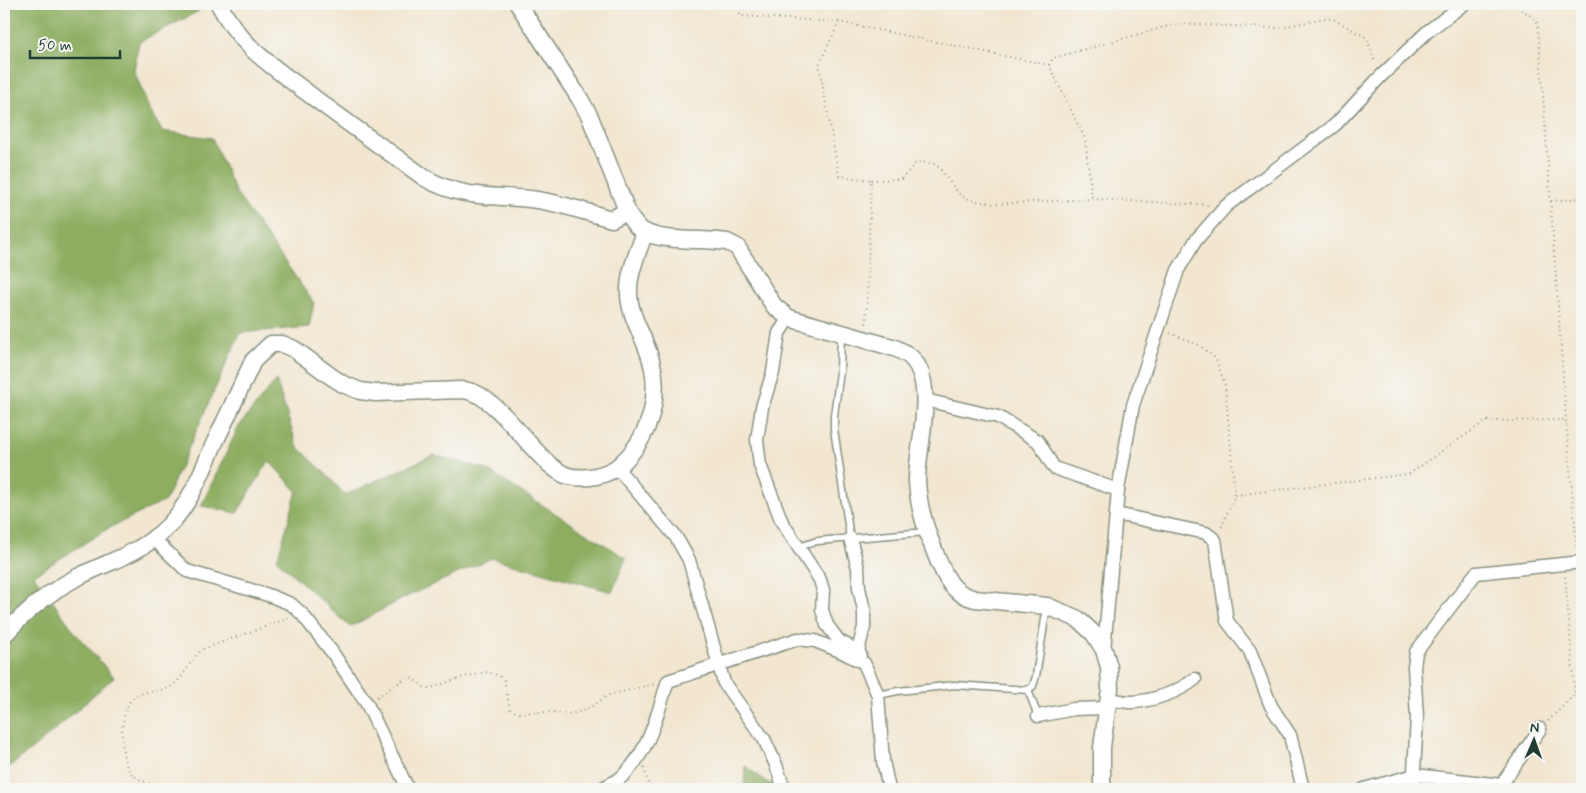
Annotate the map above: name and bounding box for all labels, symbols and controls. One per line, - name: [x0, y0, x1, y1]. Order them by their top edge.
- scale bar: [30, 28, 120, 60]
- text: 50 m: [38, 36, 72, 56]
- north arrow: [1508, 716, 1558, 766]
- text: N: [1529, 719, 1539, 737]

